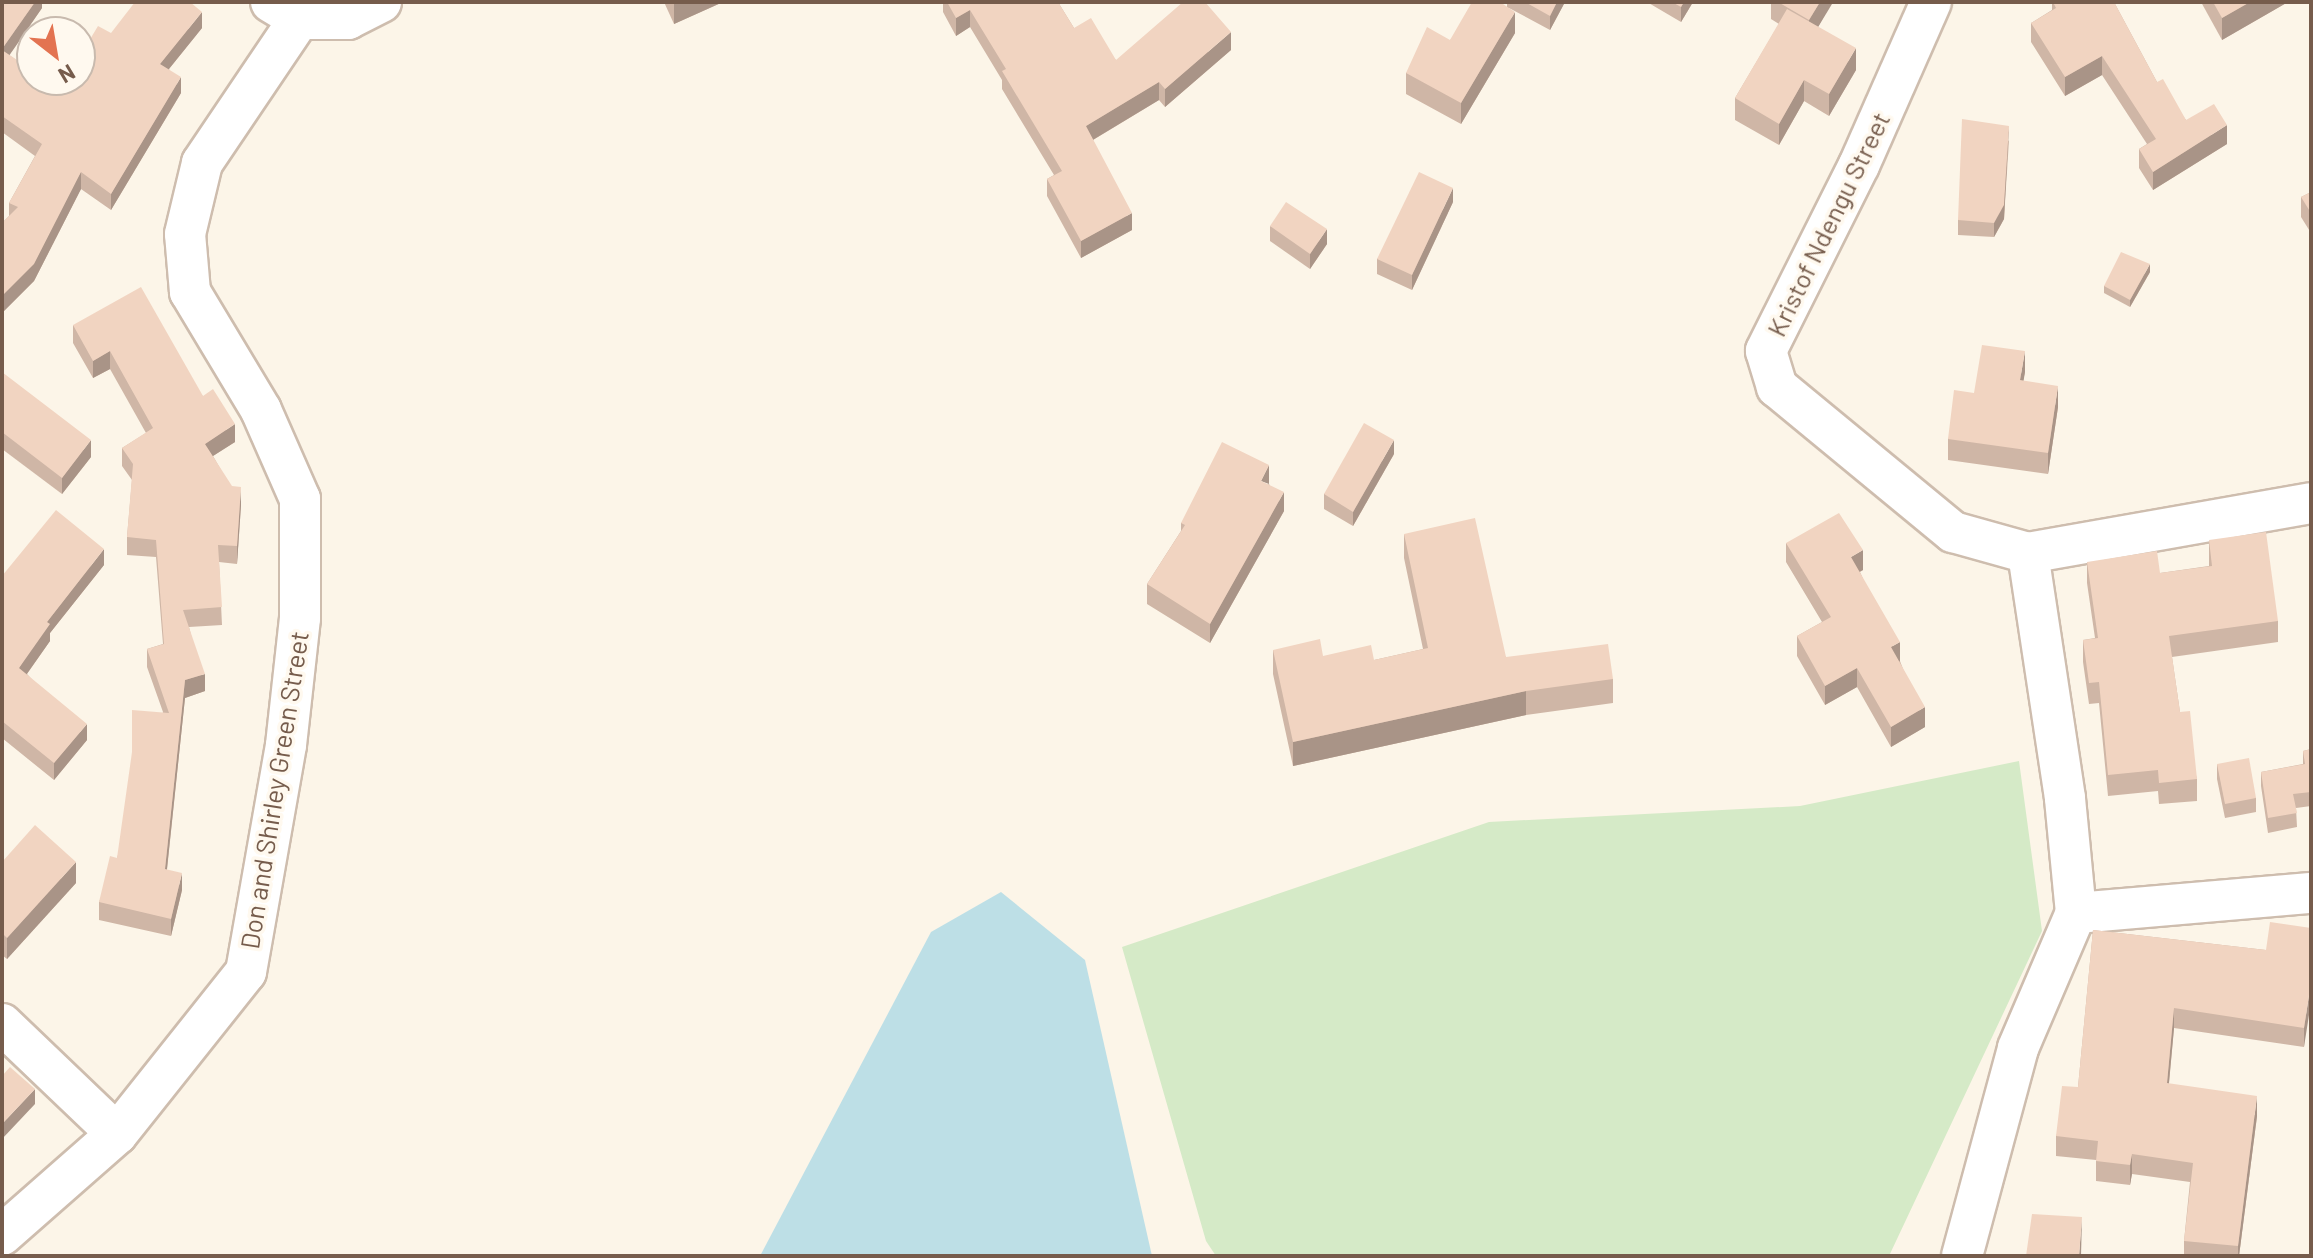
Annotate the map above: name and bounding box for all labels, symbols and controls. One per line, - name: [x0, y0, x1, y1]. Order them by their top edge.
- north arrow: [16, 16, 96, 96]
- text: N: [54, 60, 80, 90]
- street label: Kristof Ndengu Street: [1760, 107, 1896, 341]
- street label: Don and Shirley Green Street: [233, 629, 315, 951]

